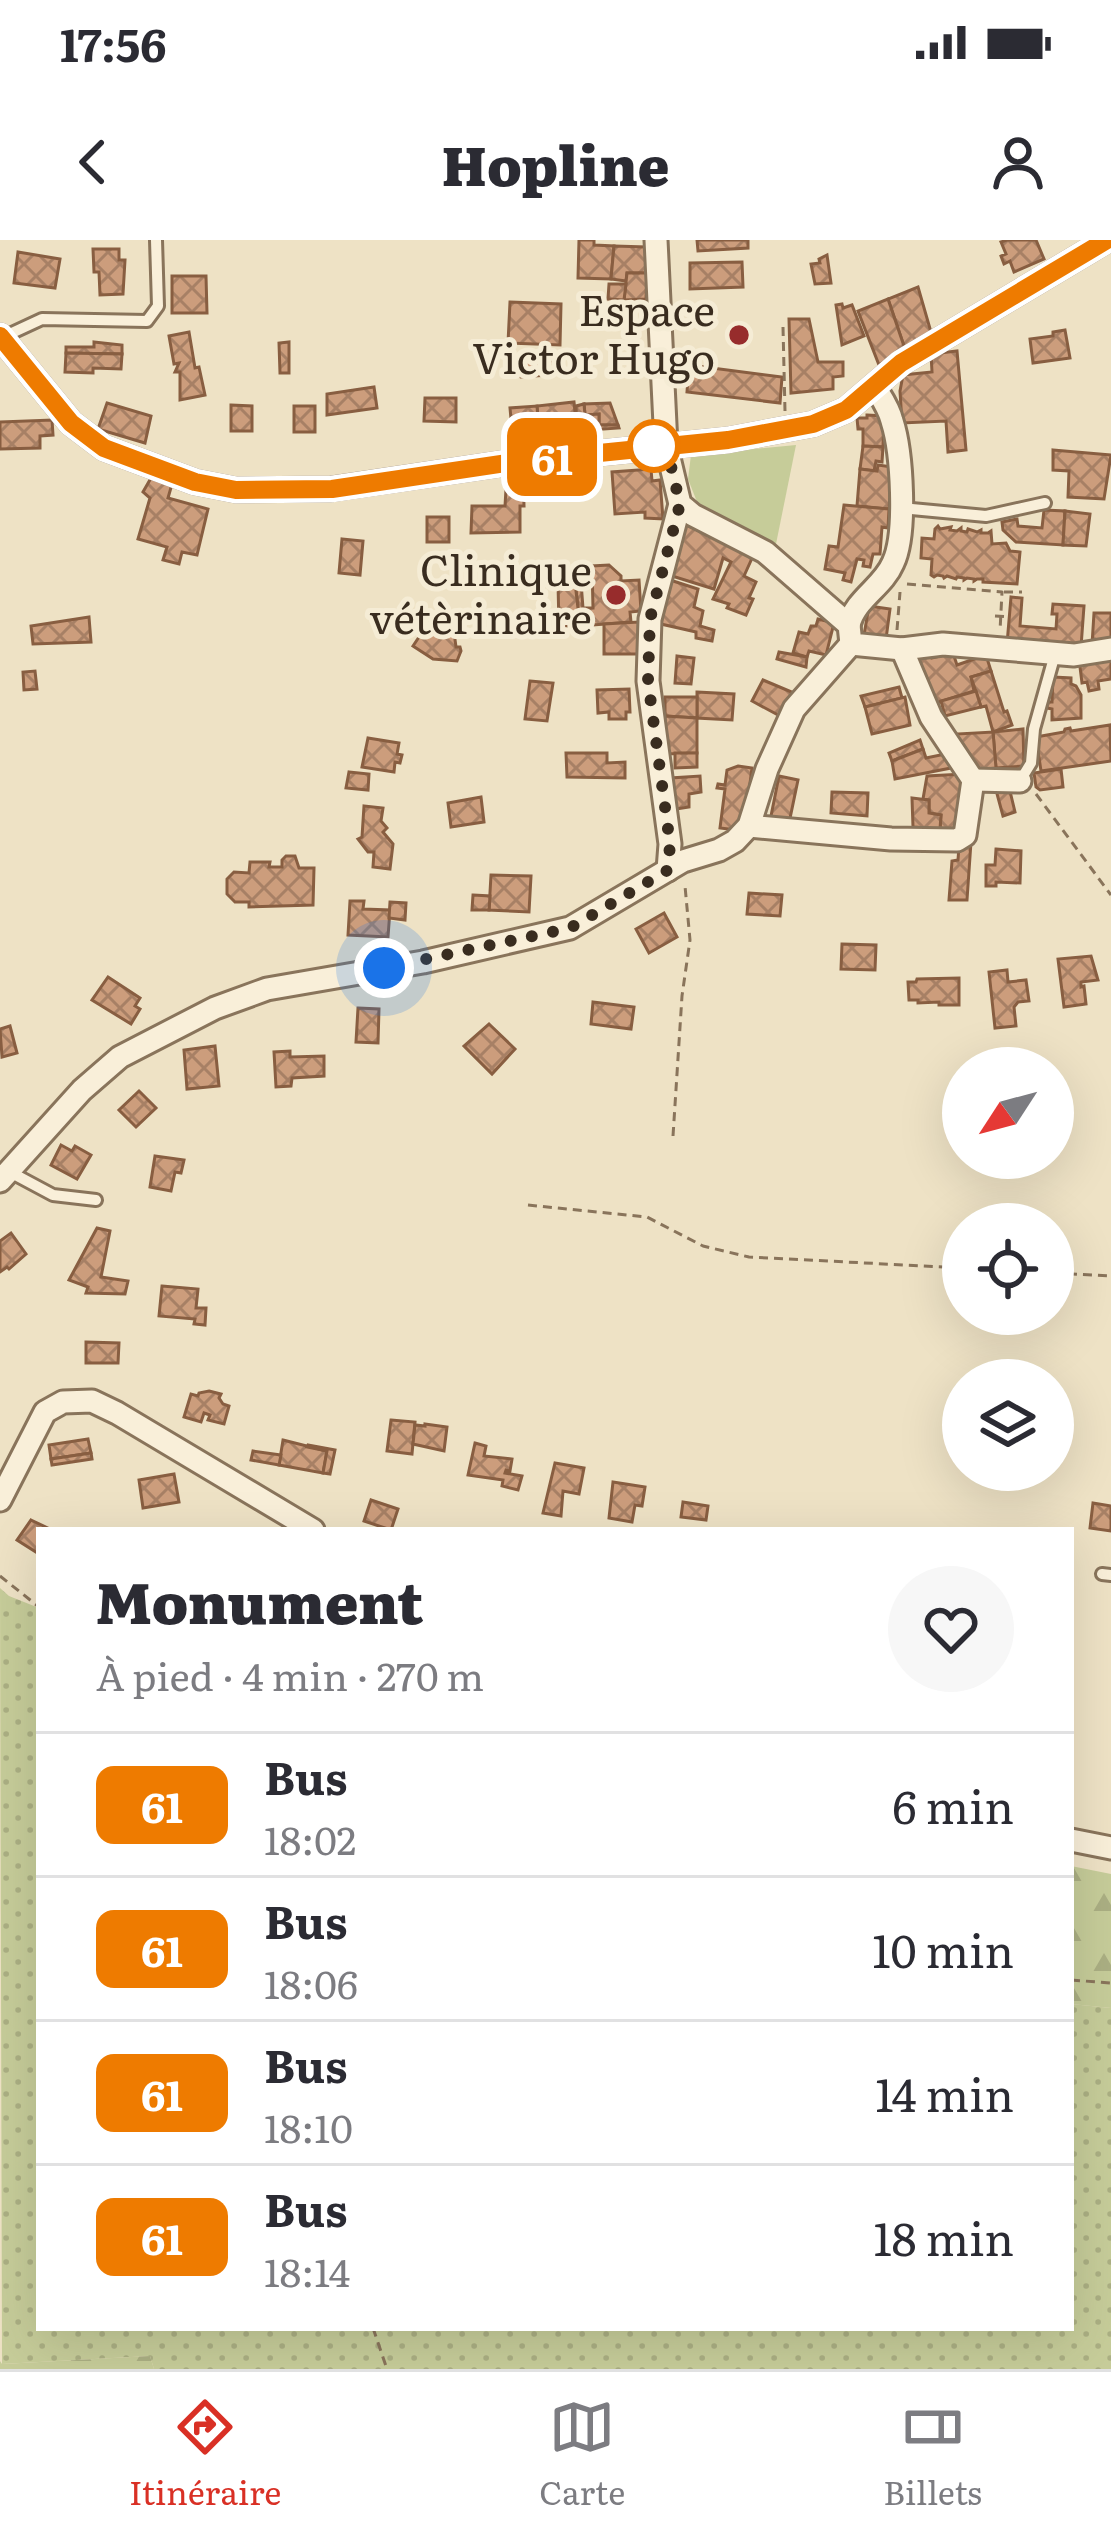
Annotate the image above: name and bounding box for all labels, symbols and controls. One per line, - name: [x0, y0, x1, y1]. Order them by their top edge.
- text: 17:56: [60, 9, 167, 76]
- text: Hopline: [442, 122, 669, 203]
- icon: back: [60, 129, 126, 195]
- icon: person: [985, 129, 1051, 195]
- place label: Espace Victor Hugo: [472, 277, 715, 387]
- marker: Espace Victor Hugo: [726, 322, 752, 348]
- line badge: 61: [498, 418, 606, 496]
- unlabelled marker: [629, 421, 679, 471]
- text: 61: [531, 426, 573, 488]
- place label: Clinique vétèrinaire: [369, 537, 592, 647]
- marker: Clinique vétèrinaire: [603, 582, 629, 608]
- your location: [354, 938, 414, 998]
- north arrow: [942, 1047, 1074, 1179]
- map controls: [942, 1047, 1074, 1491]
- button: locate: [942, 1203, 1074, 1335]
- button: layers: [942, 1359, 1074, 1491]
- text: Monument: [96, 1557, 423, 1642]
- button: heart: [888, 1566, 1014, 1692]
- text: À pied · 4 min · 270 m: [96, 1645, 484, 1703]
- text: Bus: [264, 1742, 348, 1809]
- text: 6 min: [892, 1771, 1014, 1838]
- text: 61: [141, 1774, 183, 1836]
- text: 18:02: [264, 1809, 356, 1867]
- text: Bus: [264, 1886, 348, 1953]
- text: 10 min: [872, 1915, 1014, 1982]
- text: 61: [141, 1918, 183, 1980]
- text: 18:06: [264, 1953, 358, 2011]
- text: Bus: [264, 2030, 348, 2097]
- text: 14 min: [875, 2059, 1014, 2126]
- text: 61: [141, 2062, 183, 2124]
- text: 18:10: [264, 2097, 353, 2155]
- text: Bus: [264, 2174, 348, 2241]
- text: 18 min: [873, 2203, 1014, 2270]
- text: 61: [141, 2206, 183, 2268]
- text: 18:14: [264, 2241, 350, 2299]
- tab: Itinéraire: [129, 2394, 281, 2515]
- tab: Carte: [539, 2394, 625, 2515]
- tab: Billets: [883, 2394, 982, 2515]

